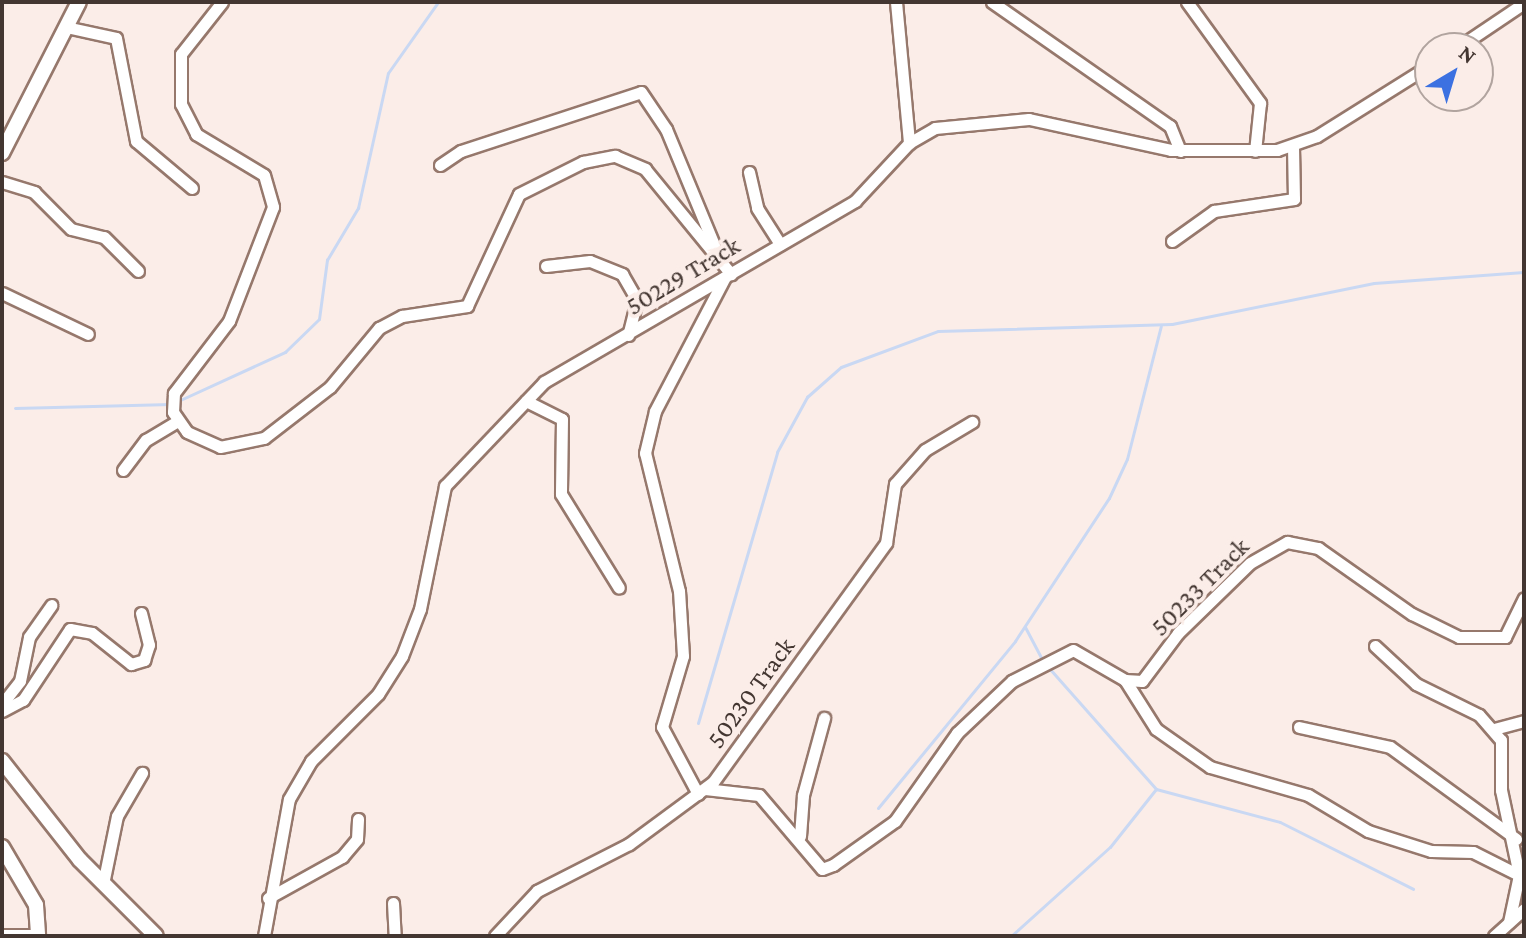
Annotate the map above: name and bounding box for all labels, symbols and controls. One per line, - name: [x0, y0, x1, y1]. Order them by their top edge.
- north arrow: [1414, 32, 1494, 112]
- text: N: [1454, 40, 1481, 69]
- street label: 50229 Track: [620, 230, 746, 322]
- street label: 50233 Track: [1144, 531, 1256, 643]
- street label: 50230 Track: [700, 632, 802, 754]

